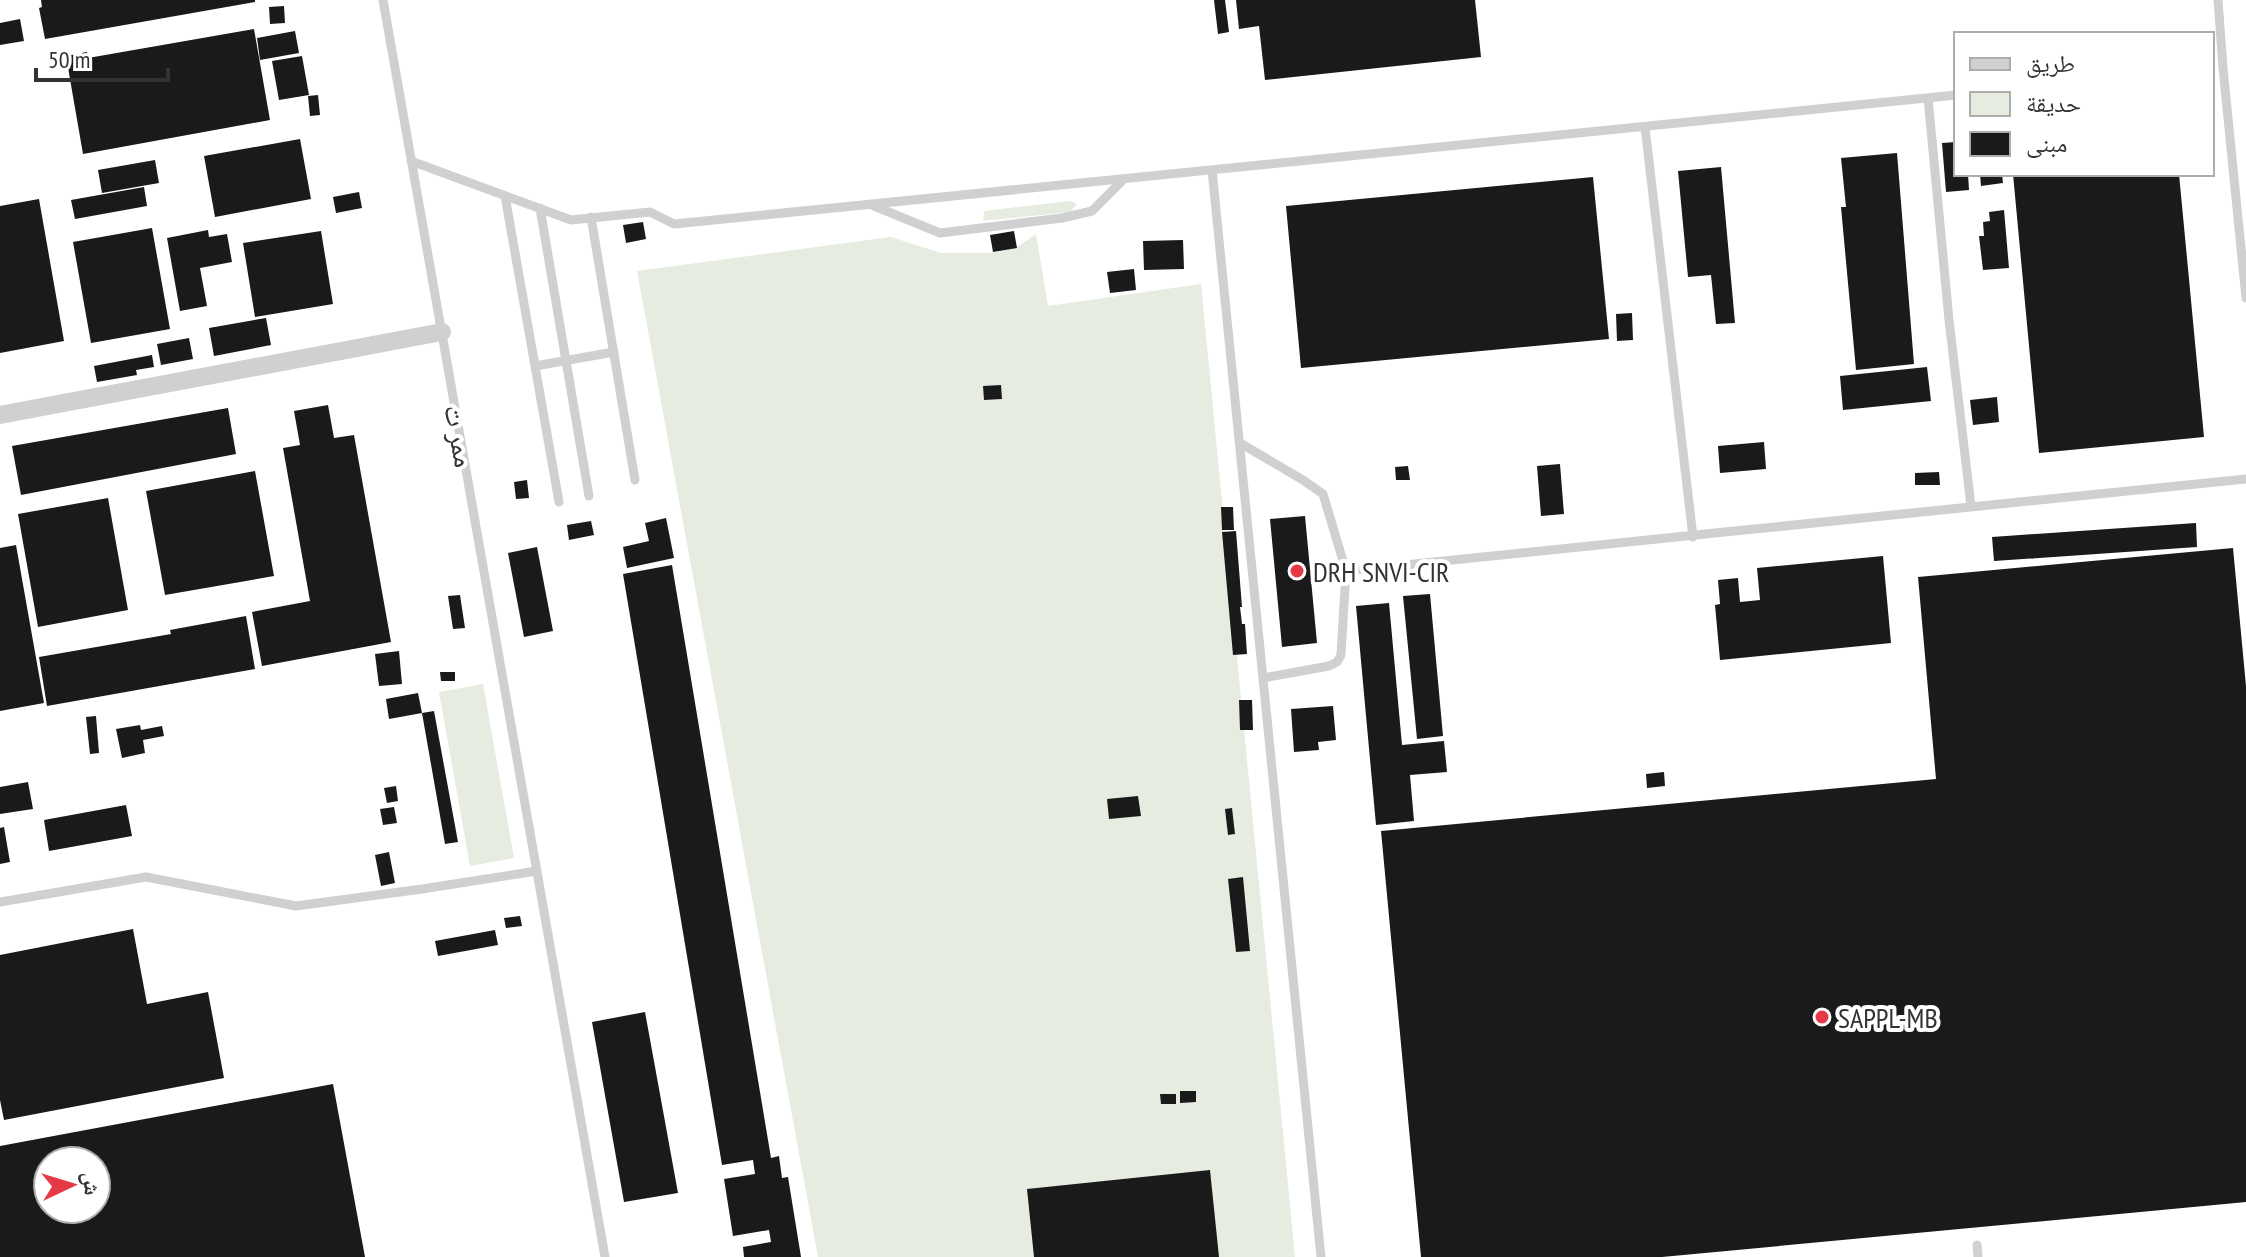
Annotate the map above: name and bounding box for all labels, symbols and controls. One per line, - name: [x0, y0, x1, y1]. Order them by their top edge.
- scale bar: [36, 32, 168, 82]
- legend: [1954, 32, 2214, 176]
- text: 50 m: [48, 44, 90, 75]
- text: طريق: [2026, 48, 2075, 79]
- text: حديقة: [2026, 88, 2081, 119]
- text: مبنى: [2026, 128, 2067, 159]
- street label: ممر ت: [436, 402, 484, 470]
- place label: DRH SNVI-CIR: [1313, 553, 1450, 590]
- marker: DRH SNVI-CIR: [1288, 562, 1306, 580]
- place label: SAPPL-MB: [1838, 999, 1938, 1036]
- marker: SAPPL-MB: [1813, 1008, 1831, 1026]
- north arrow: [32, 1145, 112, 1225]
- text: ش: [77, 1171, 107, 1196]

